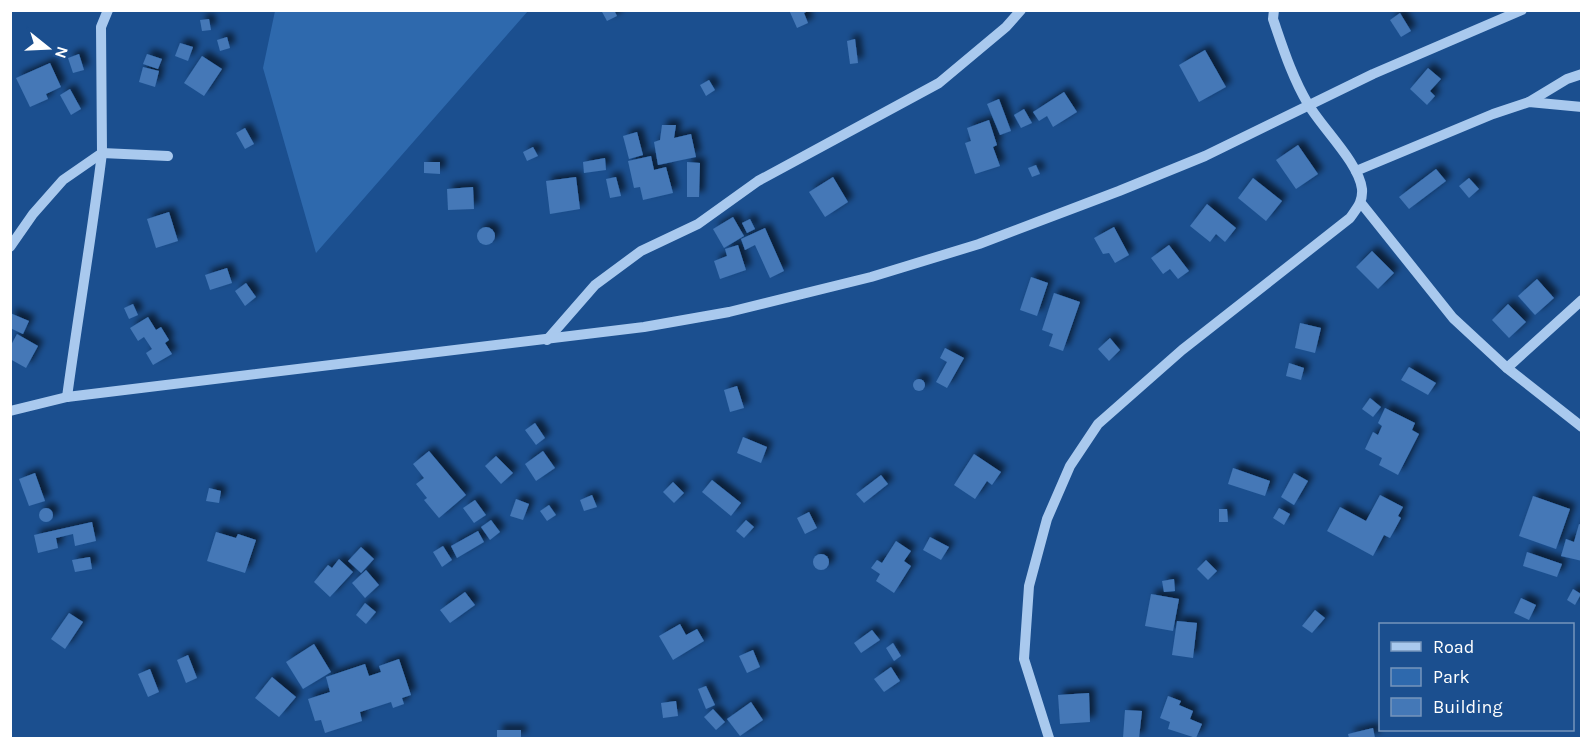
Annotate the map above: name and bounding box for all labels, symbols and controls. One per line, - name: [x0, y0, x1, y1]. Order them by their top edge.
- north arrow: [18, 18, 78, 78]
- text: N: [51, 44, 73, 61]
- legend: [1379, 623, 1574, 731]
- text: Road: [1433, 636, 1474, 658]
- text: Park: [1433, 666, 1470, 688]
- text: Building: [1433, 696, 1503, 718]

